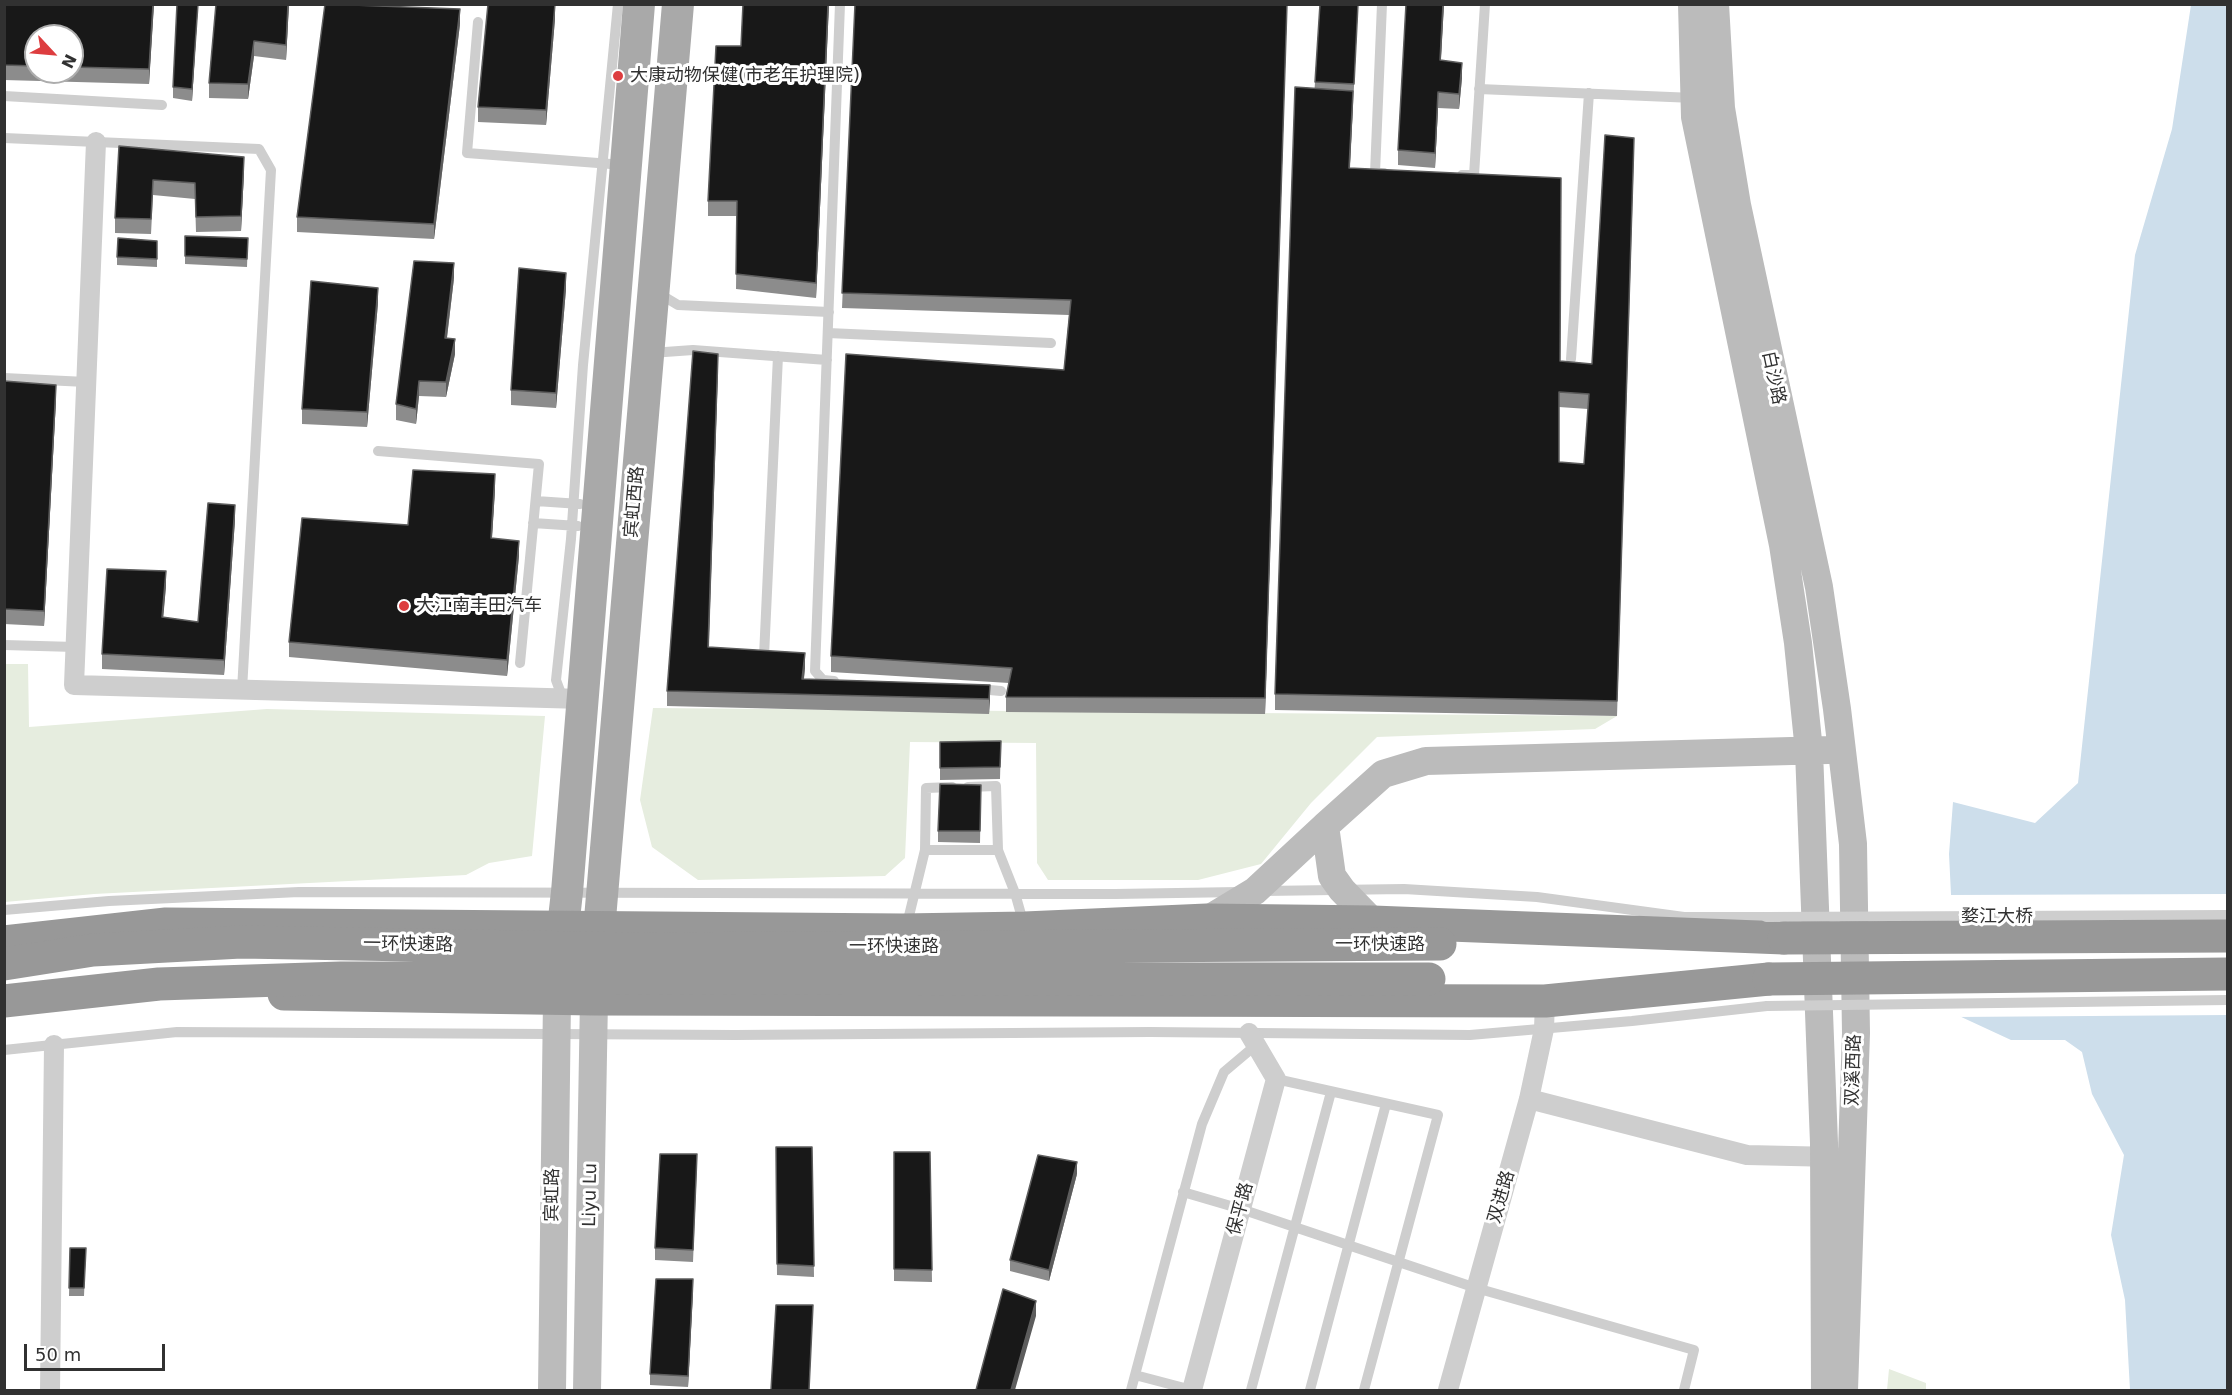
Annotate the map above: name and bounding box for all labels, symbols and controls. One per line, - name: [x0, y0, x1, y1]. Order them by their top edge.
- north arrow: [24, 24, 84, 84]
- text: N: [57, 51, 80, 71]
- place label: 大康动物保健(市老年护理院): [630, 65, 860, 87]
- marker: 大康动物保健(市老年护理院): [611, 69, 625, 83]
- street label: 白沙路: [1757, 349, 1789, 407]
- street label: 宾虹西路: [621, 465, 649, 539]
- place label: 大江南丰田汽车: [416, 595, 542, 617]
- marker: 大江南丰田汽车: [397, 599, 411, 613]
- street label: 婺江大桥: [1961, 906, 2033, 928]
- street label: 一环快速路: [363, 933, 453, 957]
- street label: 一环快速路: [1335, 934, 1425, 956]
- street label: 一环快速路: [849, 936, 939, 958]
- street label: 双溪西路: [1842, 1034, 1866, 1106]
- street label: Liyu Lu: [580, 1163, 602, 1227]
- street label: 宾虹路: [542, 1168, 564, 1222]
- street label: 双进路: [1484, 1168, 1520, 1226]
- street label: 保平路: [1224, 1180, 1258, 1238]
- scale bar: [27, 1332, 168, 1370]
- text: 50 m: [35, 1344, 81, 1365]

